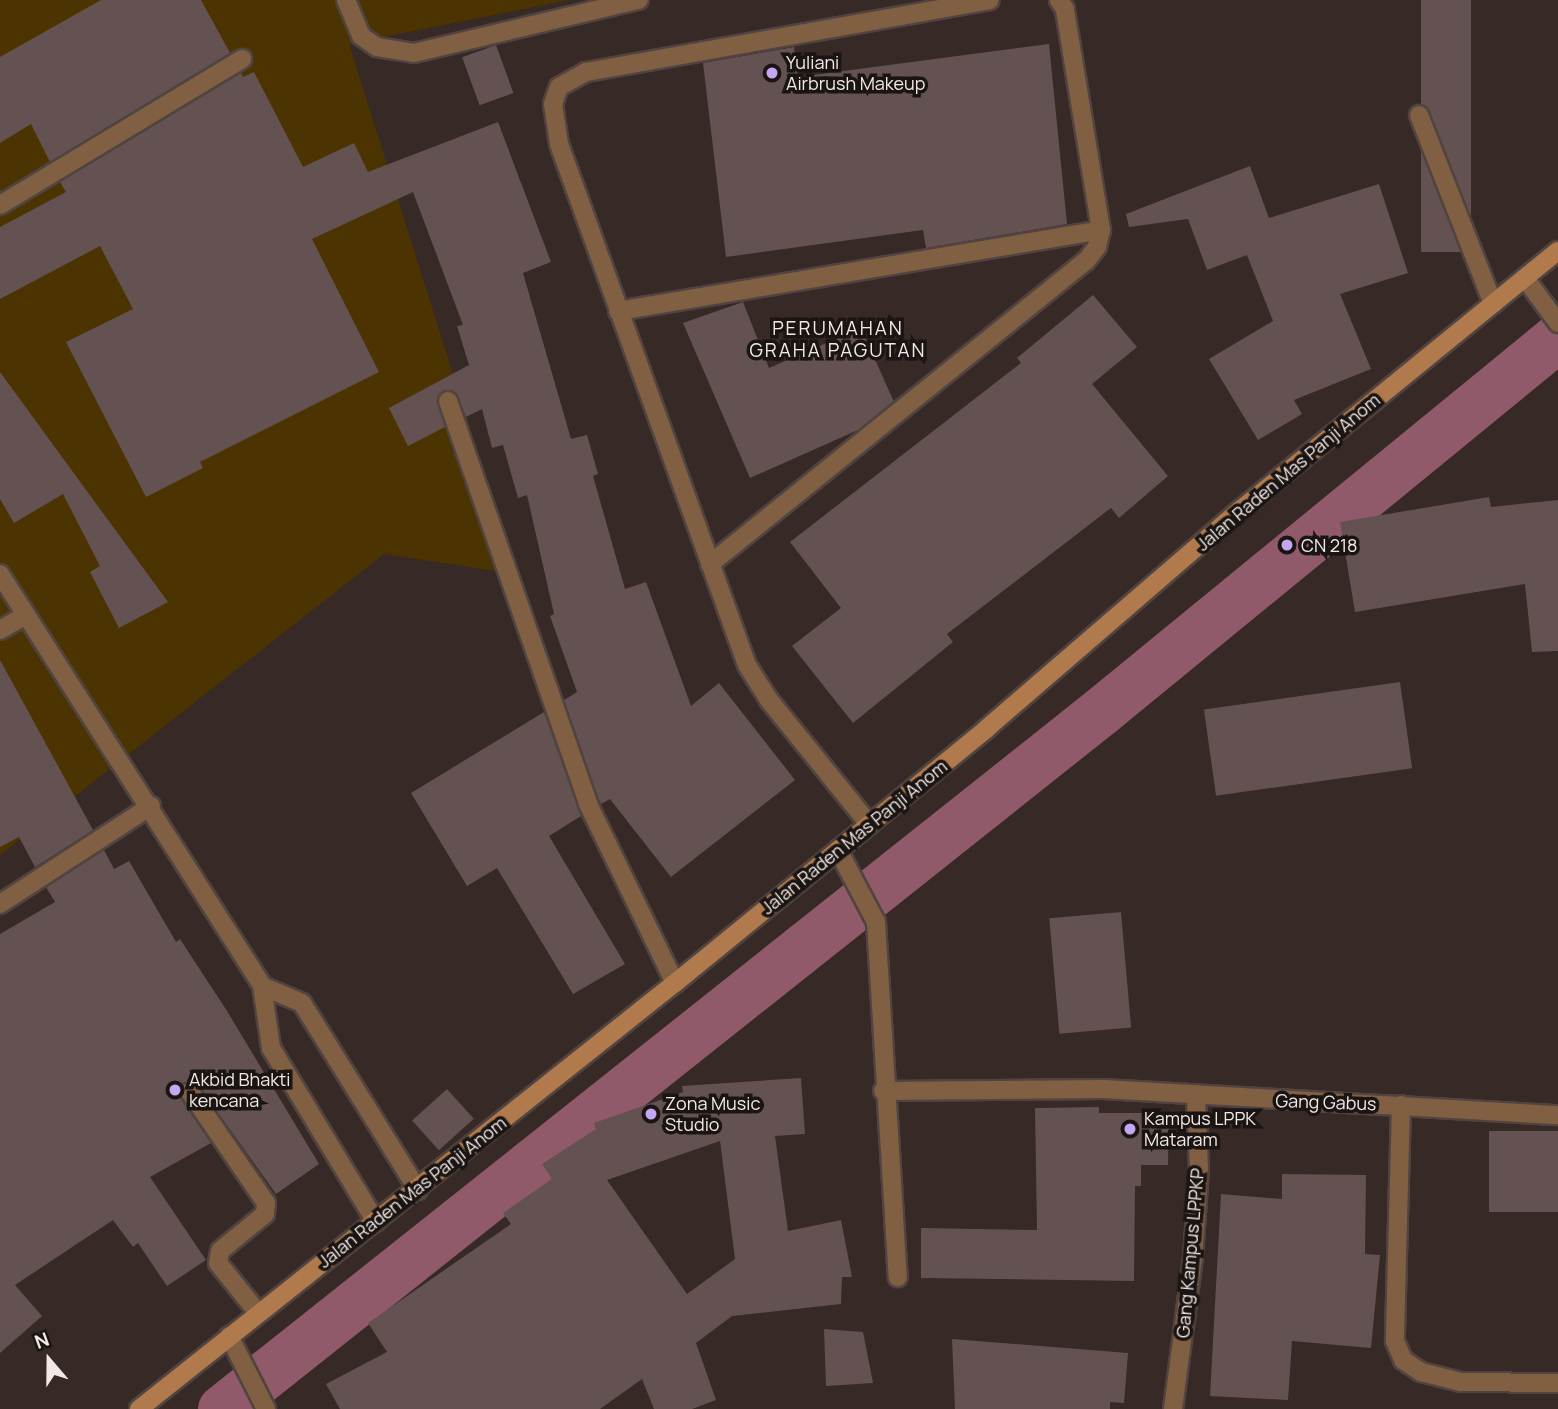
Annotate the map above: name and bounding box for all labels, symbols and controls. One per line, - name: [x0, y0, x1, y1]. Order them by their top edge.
- place label: Yuliani Airbrush Makeup: [786, 52, 925, 94]
- marker: Yuliani Airbrush Makeup: [764, 65, 780, 81]
- district label: PERUMAHAN GRAHA PAGUTAN: [751, 318, 925, 362]
- street label: Jalan Raden Mas Panji Anom: [1192, 389, 1384, 555]
- place label: CN 218: [1301, 534, 1358, 556]
- marker: CN 218: [1279, 537, 1295, 553]
- street label: Jalan Raden Mas Panji Anom: [757, 755, 951, 919]
- place label: Akbid Bhakti kencana: [189, 1069, 291, 1112]
- marker: Akbid Bhakti kencana: [167, 1082, 183, 1098]
- street label: Gang Gabus: [1275, 1089, 1377, 1115]
- place label: Zona Music Studio: [665, 1093, 760, 1136]
- marker: Zona Music Studio: [643, 1106, 659, 1122]
- place label: Kampus LPPK Mataram: [1144, 1108, 1256, 1150]
- street label: Jalan Raden Mas Panji Anom: [314, 1112, 510, 1272]
- marker: Kampus LPPK Mataram: [1122, 1121, 1138, 1137]
- street label: Gang Kampus LPPKP: [1172, 1167, 1208, 1339]
- north arrow: [14, 1325, 84, 1395]
- text: N: [31, 1326, 53, 1355]

